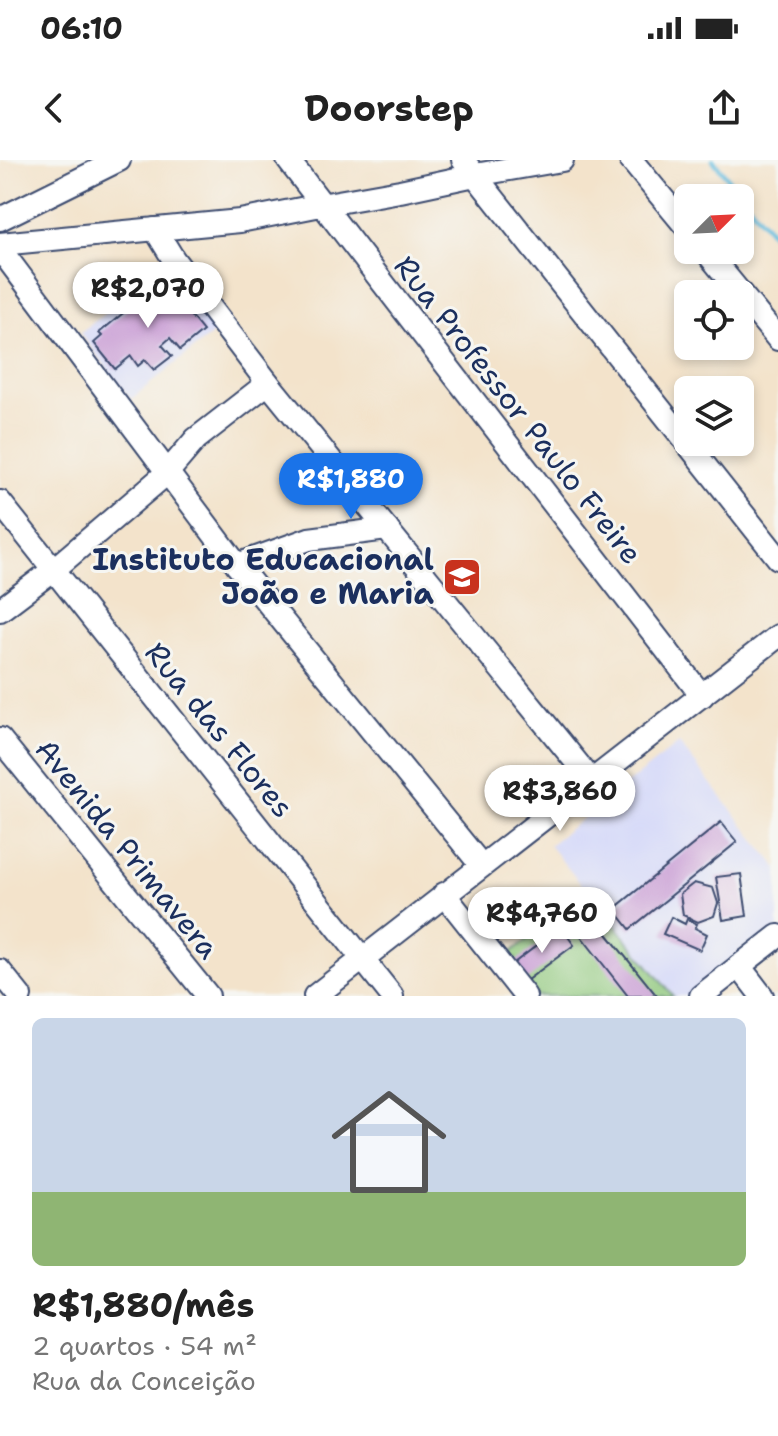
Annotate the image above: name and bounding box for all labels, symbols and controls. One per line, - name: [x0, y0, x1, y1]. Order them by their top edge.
- text: 06:10: [40, 8, 123, 49]
- text: Doorstep: [304, 84, 474, 133]
- icon: back: [32, 86, 76, 130]
- icon: share: [702, 86, 746, 130]
- north arrow: [674, 184, 754, 264]
- map controls: [674, 184, 754, 456]
- street label: Rua Professor Paulo Freire: [385, 247, 652, 572]
- pin: R$2,070: [74, 262, 222, 330]
- text: R$2,070: [91, 270, 205, 305]
- button: locate: [674, 280, 754, 360]
- button: layers: [674, 376, 754, 456]
- pin: R$1,880: [277, 453, 425, 521]
- text: R$1,880: [297, 461, 405, 496]
- place label: Instituto Educacional João e Maria: [92, 539, 435, 614]
- school or university icon: Instituto Educacional João e Maria: [441, 556, 483, 598]
- street label: Rua das Flores: [136, 633, 303, 826]
- street label: Avenida Primavera: [26, 730, 229, 968]
- pin: R$3,860: [486, 765, 634, 833]
- text: R$3,860: [502, 773, 618, 808]
- pin: R$4,760: [468, 887, 616, 955]
- text: R$4,760: [486, 895, 598, 930]
- icon: home: [317, 1070, 461, 1214]
- text: R$1,880/mês: [32, 1282, 254, 1328]
- text: 2 quartos · 54 m²: [32, 1328, 257, 1363]
- text: Rua da Conceição: [32, 1363, 256, 1398]

